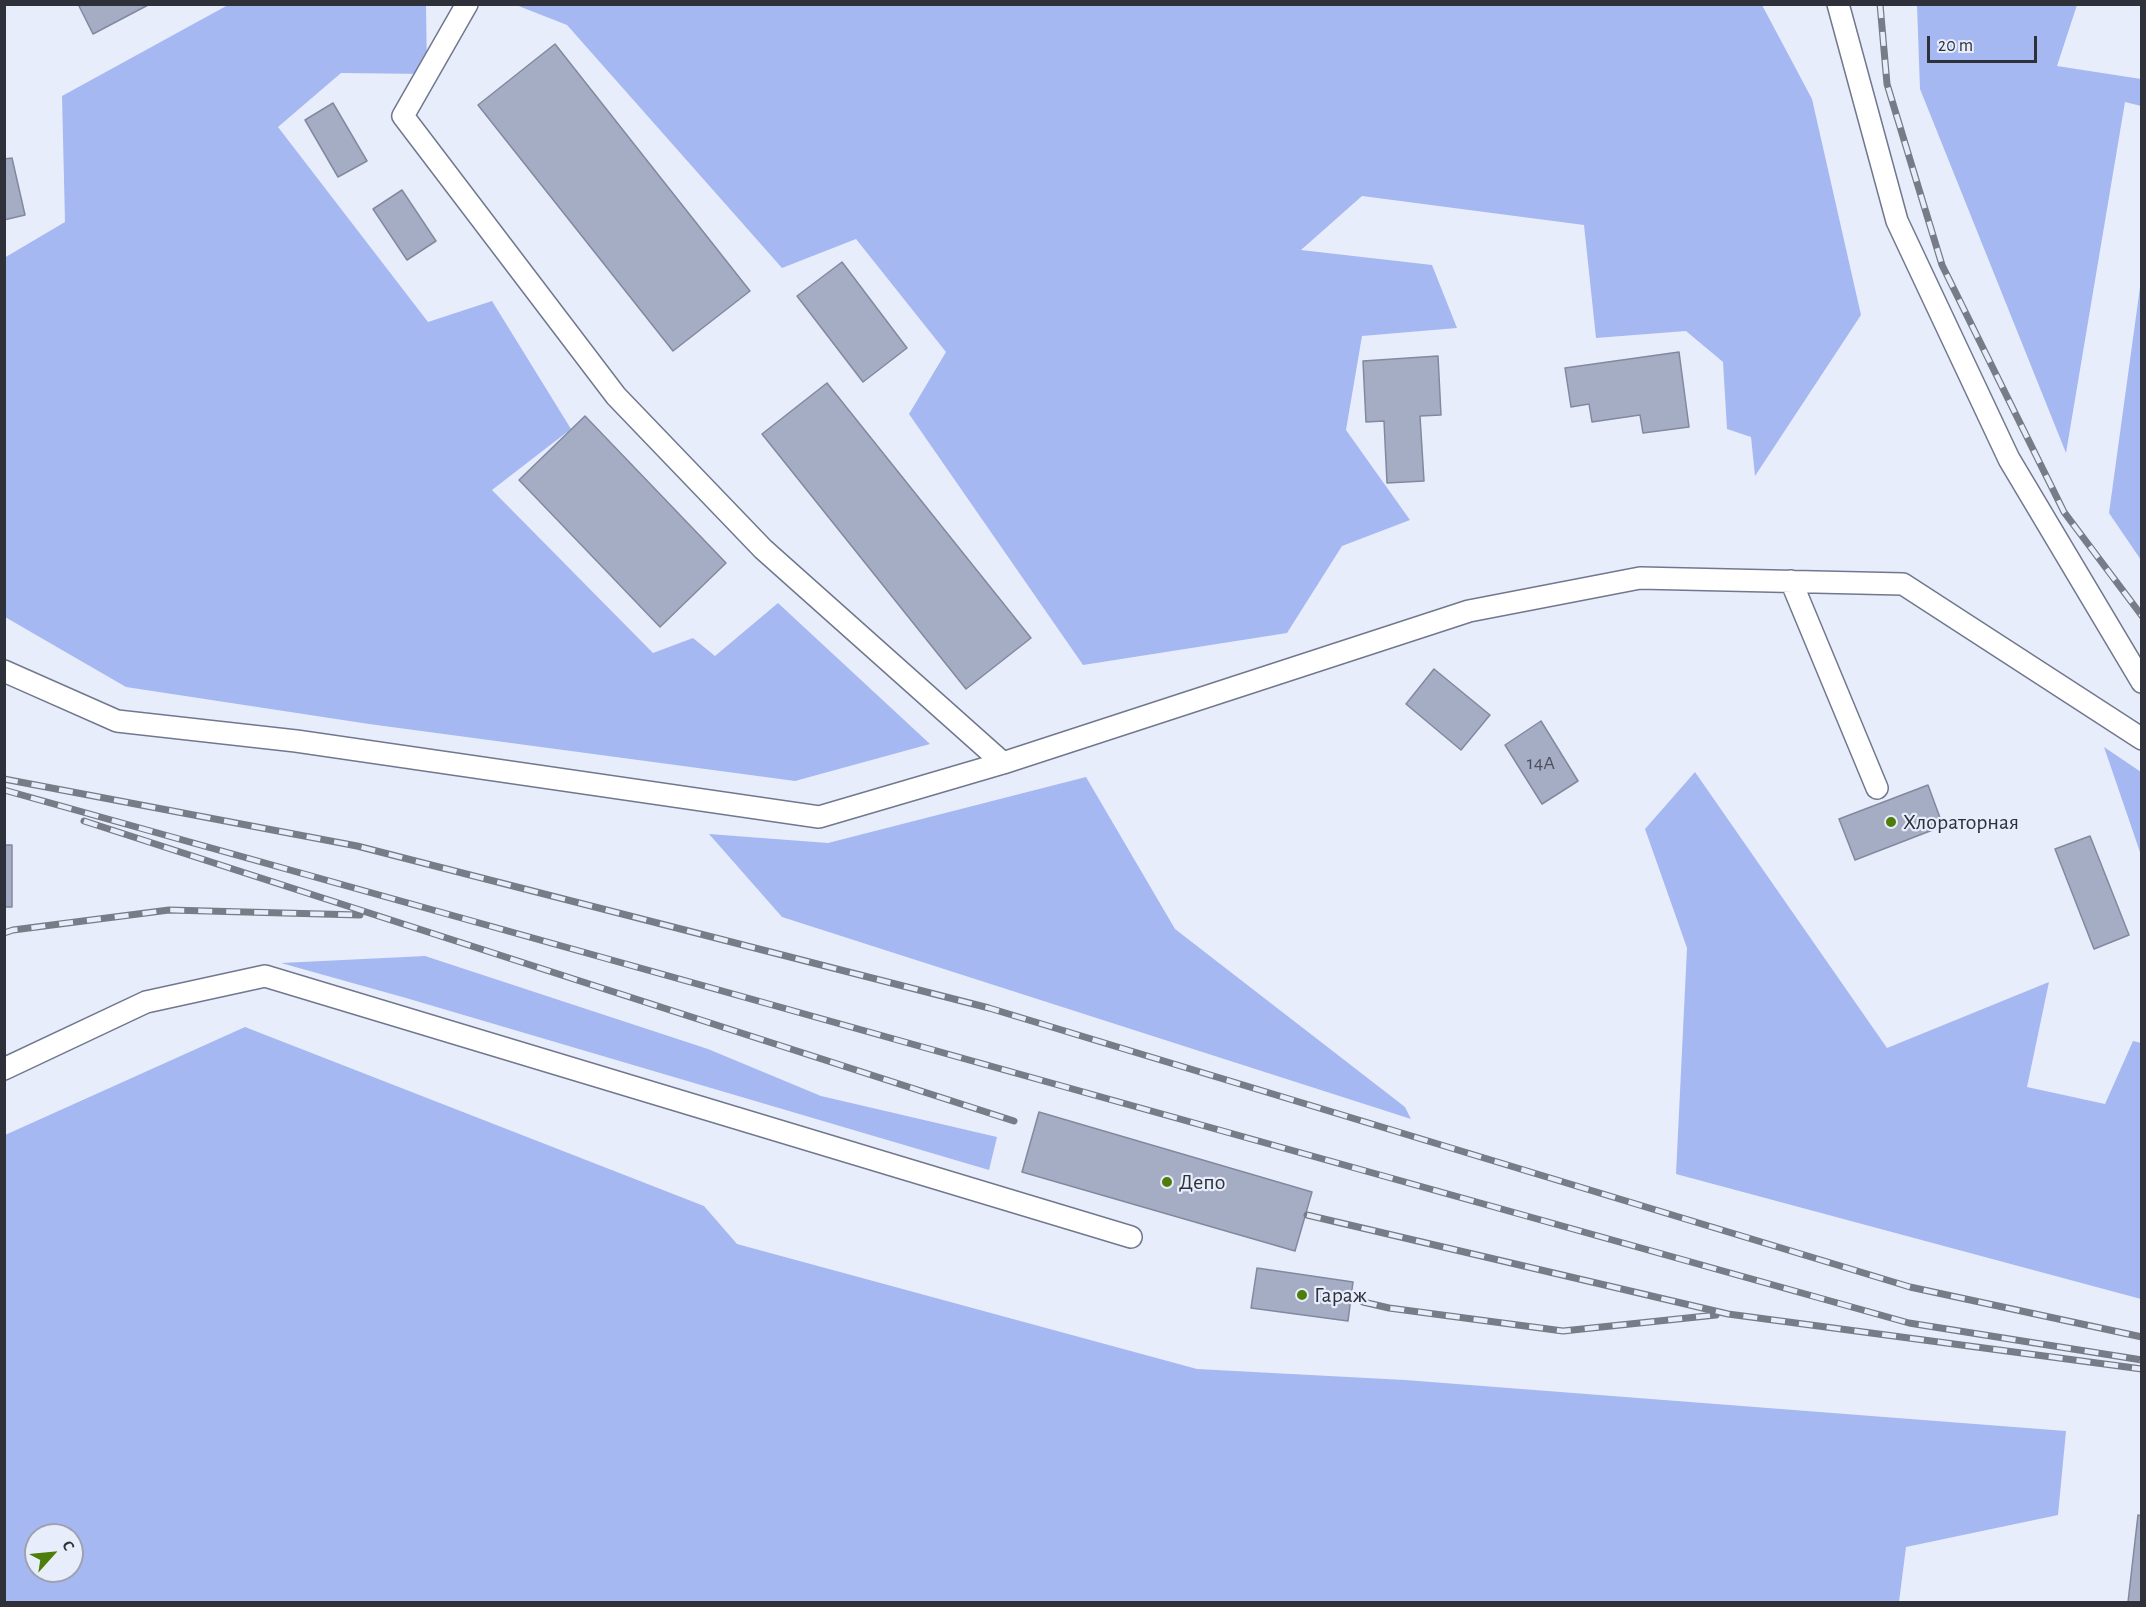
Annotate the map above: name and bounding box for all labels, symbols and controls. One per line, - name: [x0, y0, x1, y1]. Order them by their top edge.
- scale bar: [1930, 24, 2040, 62]
- text: 20 m: [1938, 37, 1973, 55]
- house number: 14А: [1527, 751, 1555, 775]
- place label: Хлораторная: [1903, 809, 2019, 835]
- marker: Хлораторная: [1884, 815, 1898, 829]
- place label: Депо: [1179, 1169, 1225, 1195]
- marker: Депо: [1160, 1175, 1174, 1189]
- place label: Гараж: [1314, 1282, 1367, 1308]
- marker: Гараж: [1295, 1288, 1309, 1302]
- north arrow: [24, 1523, 84, 1583]
- text: С: [59, 1538, 77, 1553]

